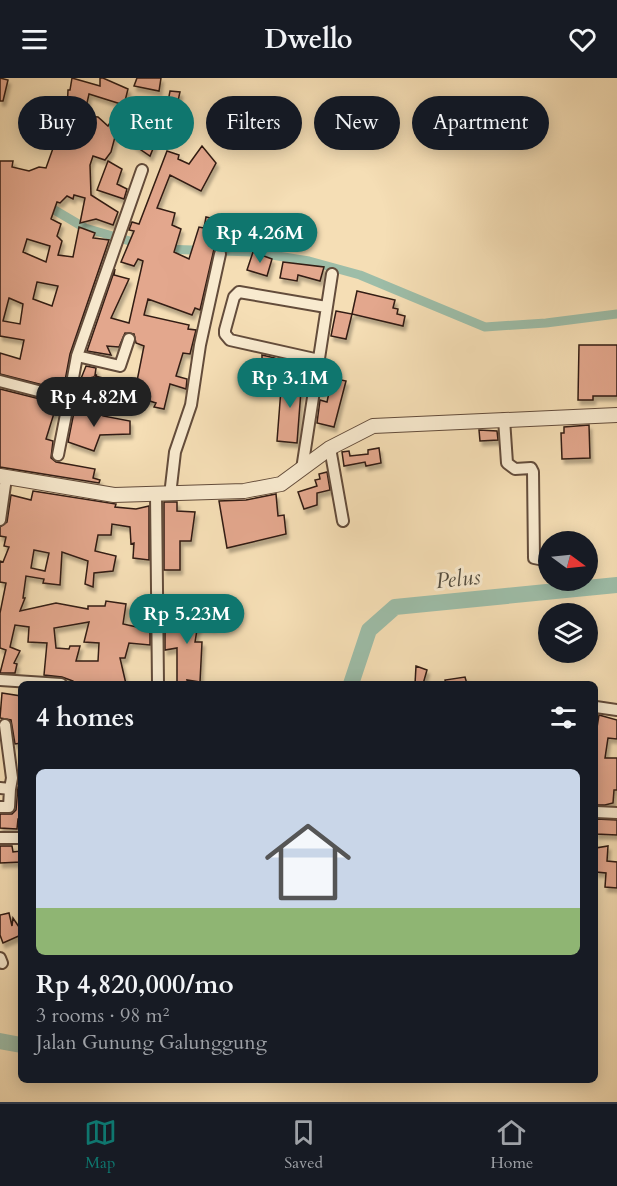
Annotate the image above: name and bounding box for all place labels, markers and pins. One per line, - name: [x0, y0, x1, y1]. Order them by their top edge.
- pin: Rp 4.26M: [198, 213, 322, 264]
- pin: Rp 3.1M: [235, 358, 345, 409]
- pin: Rp 4.82M: [32, 377, 156, 428]
- pin: Rp 5.23M: [125, 594, 249, 645]

